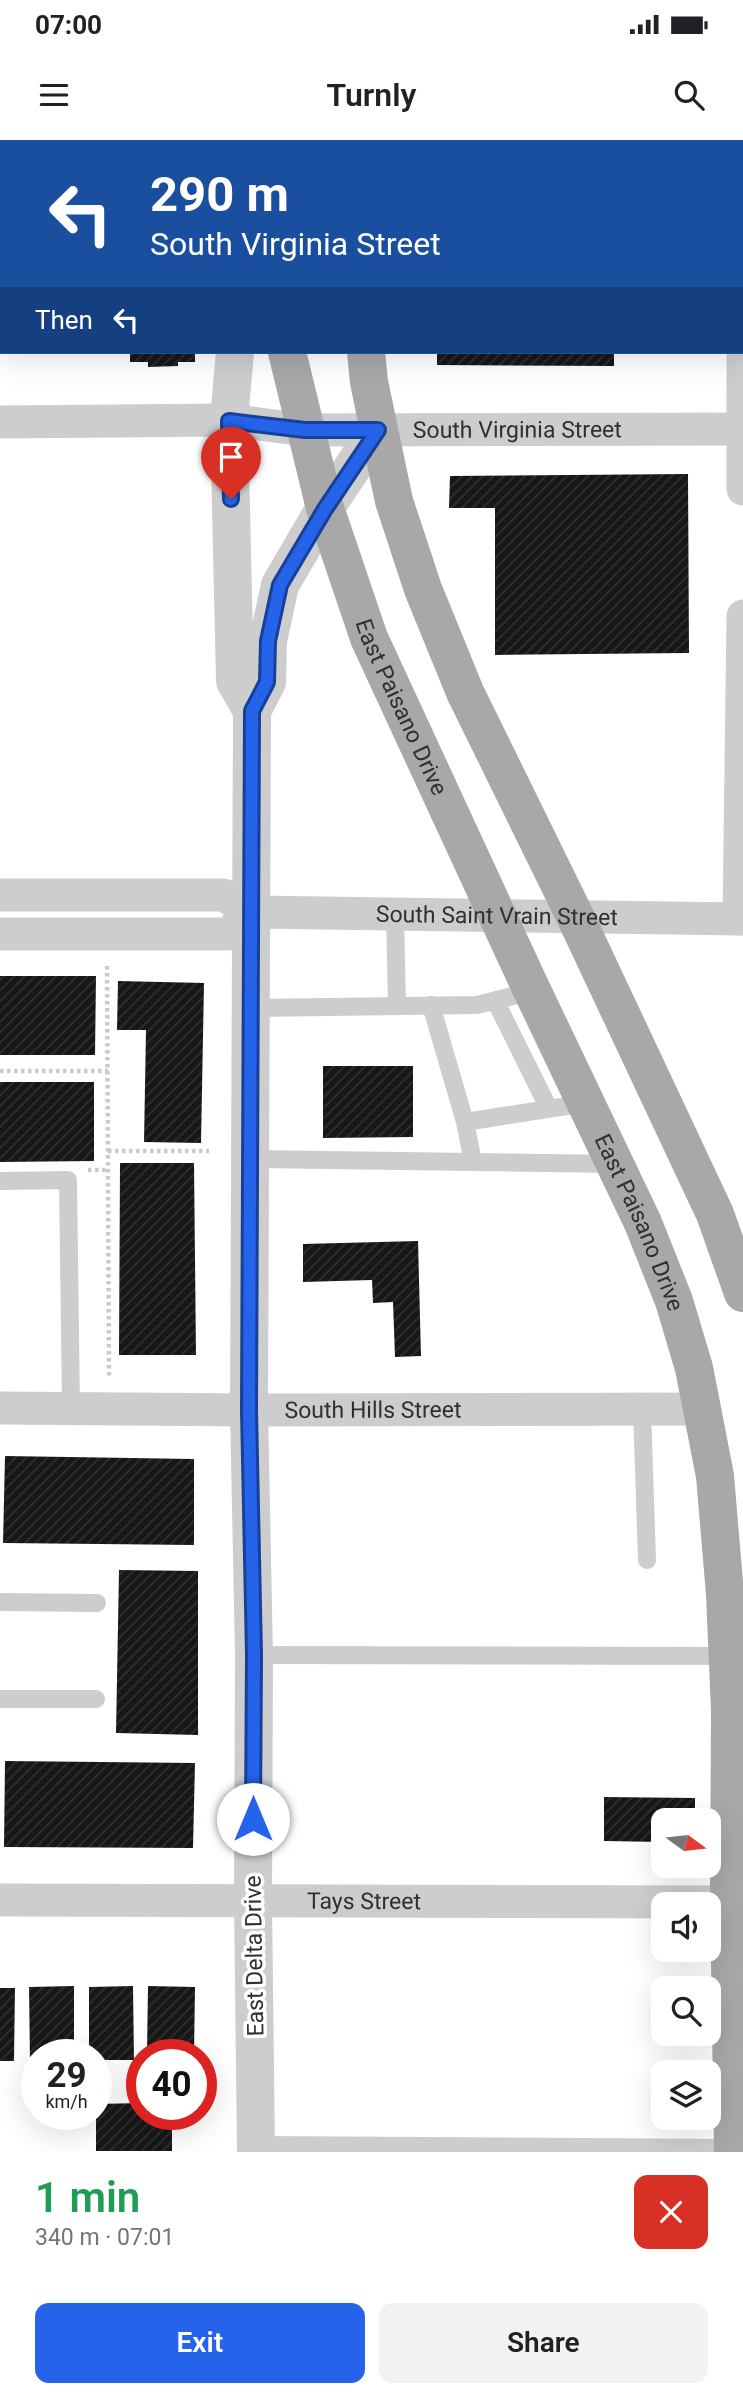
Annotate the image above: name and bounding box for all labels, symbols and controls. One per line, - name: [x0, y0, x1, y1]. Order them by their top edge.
- text: 07:00: [35, 10, 102, 40]
- icon: menu: [35, 76, 73, 114]
- text: Turnly: [327, 76, 416, 114]
- icon: search: [670, 76, 708, 114]
- text: 290 m: [150, 166, 289, 223]
- icon: left: [35, 168, 126, 259]
- text: South Virginia Street: [150, 225, 441, 263]
- icon: left: [107, 301, 145, 339]
- text: Then: [35, 305, 93, 335]
- street label: South Virginia Street: [413, 416, 622, 444]
- pin: [201, 427, 261, 499]
- icon: arrive: [212, 438, 250, 476]
- street label: East Paisano Drive: [350, 616, 453, 800]
- street label: South Saint Vrain Street: [376, 901, 618, 931]
- street label: East Paisano Drive: [588, 1130, 689, 1314]
- street label: South Hills Street: [285, 1397, 461, 1424]
- position arrow: [216, 1782, 290, 1856]
- north arrow: [651, 1808, 721, 1878]
- map controls: [651, 1808, 721, 2130]
- street label: East Delta Drive: [240, 1875, 269, 2037]
- street label: Tays Street: [307, 1888, 421, 1915]
- button: sound: [651, 1892, 721, 1962]
- button: search: [651, 1976, 721, 2046]
- speed limit sign: 40: [126, 2039, 217, 2130]
- text: 29: [46, 2055, 87, 2096]
- button: layers: [651, 2060, 721, 2130]
- text: km/h: [45, 2091, 88, 2112]
- text: 1 min: [35, 2173, 140, 2222]
- button: close: [634, 2175, 708, 2249]
- text: 340 m · 07:01: [35, 2224, 174, 2251]
- button: Exit: [35, 2303, 365, 2383]
- button: Share: [379, 2303, 708, 2383]

